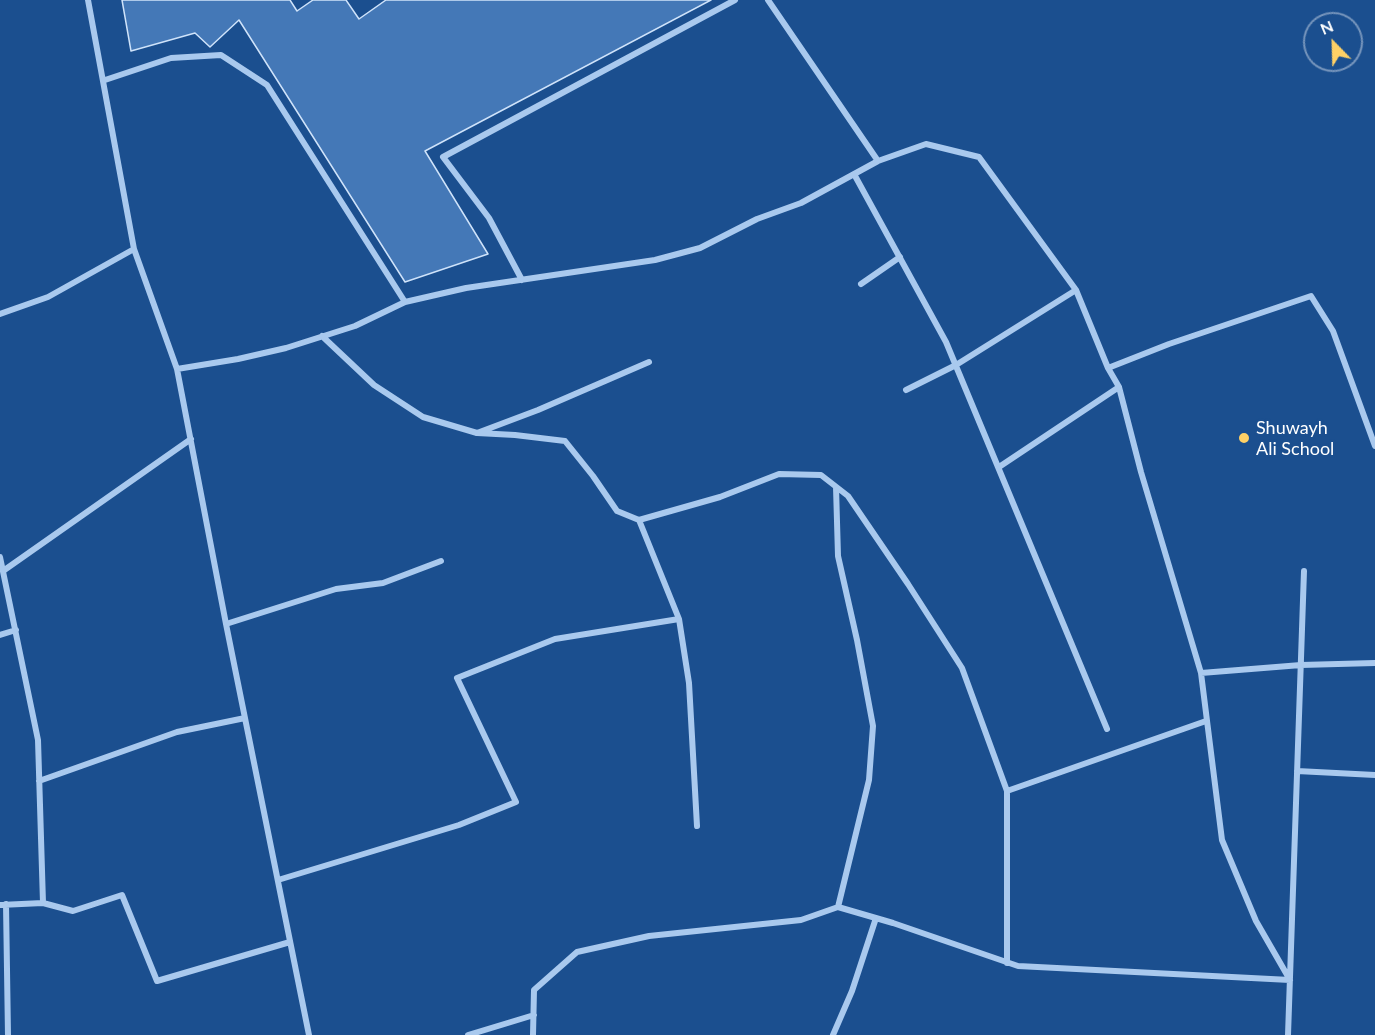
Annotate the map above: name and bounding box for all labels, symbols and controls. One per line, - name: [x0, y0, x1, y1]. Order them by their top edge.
- north arrow: [1303, 12, 1363, 72]
- text: N: [1317, 16, 1336, 38]
- place label: Shuwayh Ali School: [1256, 417, 1334, 460]
- marker: Shuwayh Ali School: [1237, 431, 1251, 445]

